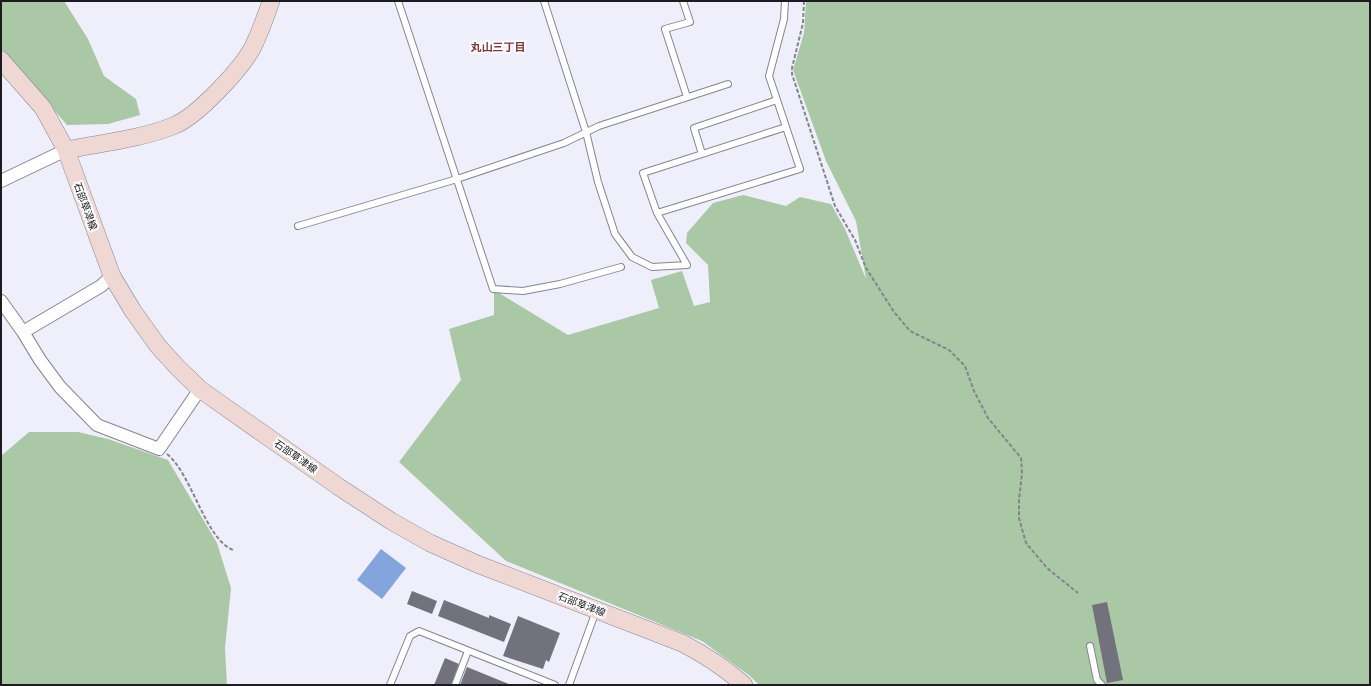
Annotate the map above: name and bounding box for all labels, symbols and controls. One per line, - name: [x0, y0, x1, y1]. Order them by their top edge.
- district label: 丸山三丁目: [471, 39, 526, 55]
- street label: 石部草津線: [70, 180, 101, 232]
- street label: 石部草津線: [271, 436, 320, 477]
- street label: 石部草津線: [556, 589, 608, 620]

